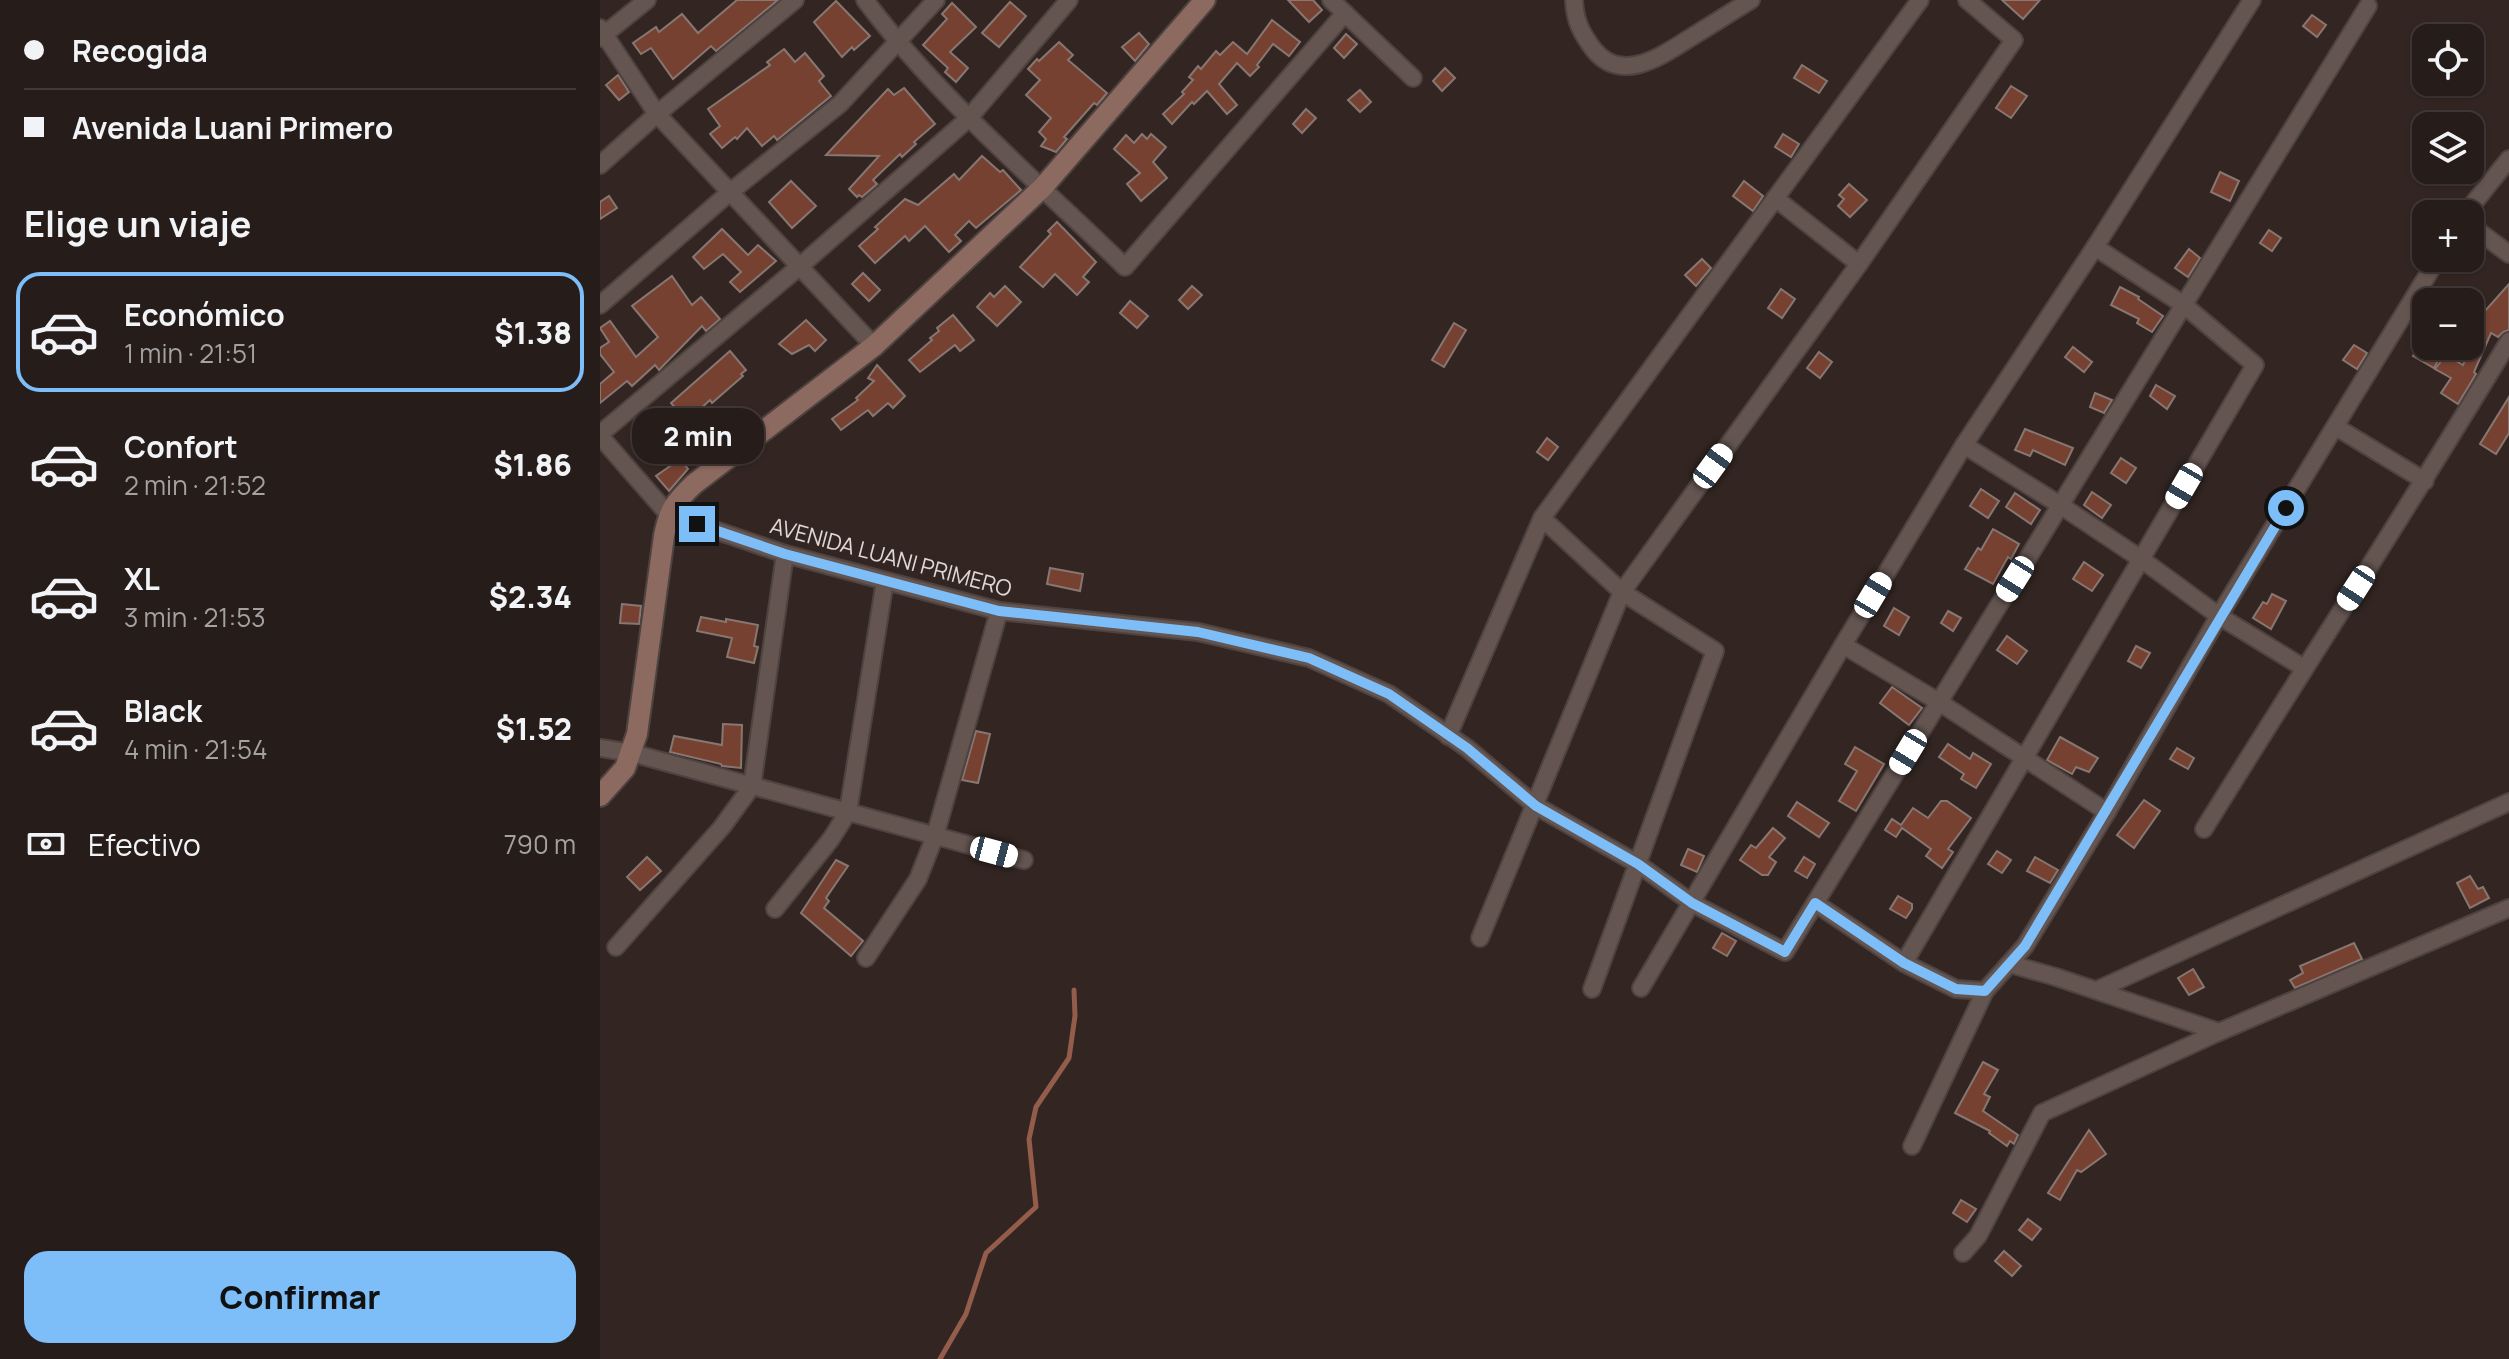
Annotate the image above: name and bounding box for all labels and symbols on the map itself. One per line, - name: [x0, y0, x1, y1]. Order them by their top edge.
- callout: 2 min: [631, 408, 763, 464]
- car: [1689, 440, 1737, 492]
- car: [2162, 459, 2206, 513]
- route start: [2268, 490, 2304, 526]
- route end: [679, 506, 715, 542]
- street label: AVENIDA LUANI PRIMERO: [767, 510, 1015, 604]
- car: [1992, 552, 2038, 606]
- car: [2333, 561, 2379, 615]
- car: [1850, 568, 1896, 622]
- car: [1885, 725, 1931, 779]
- car: [968, 834, 1020, 870]

